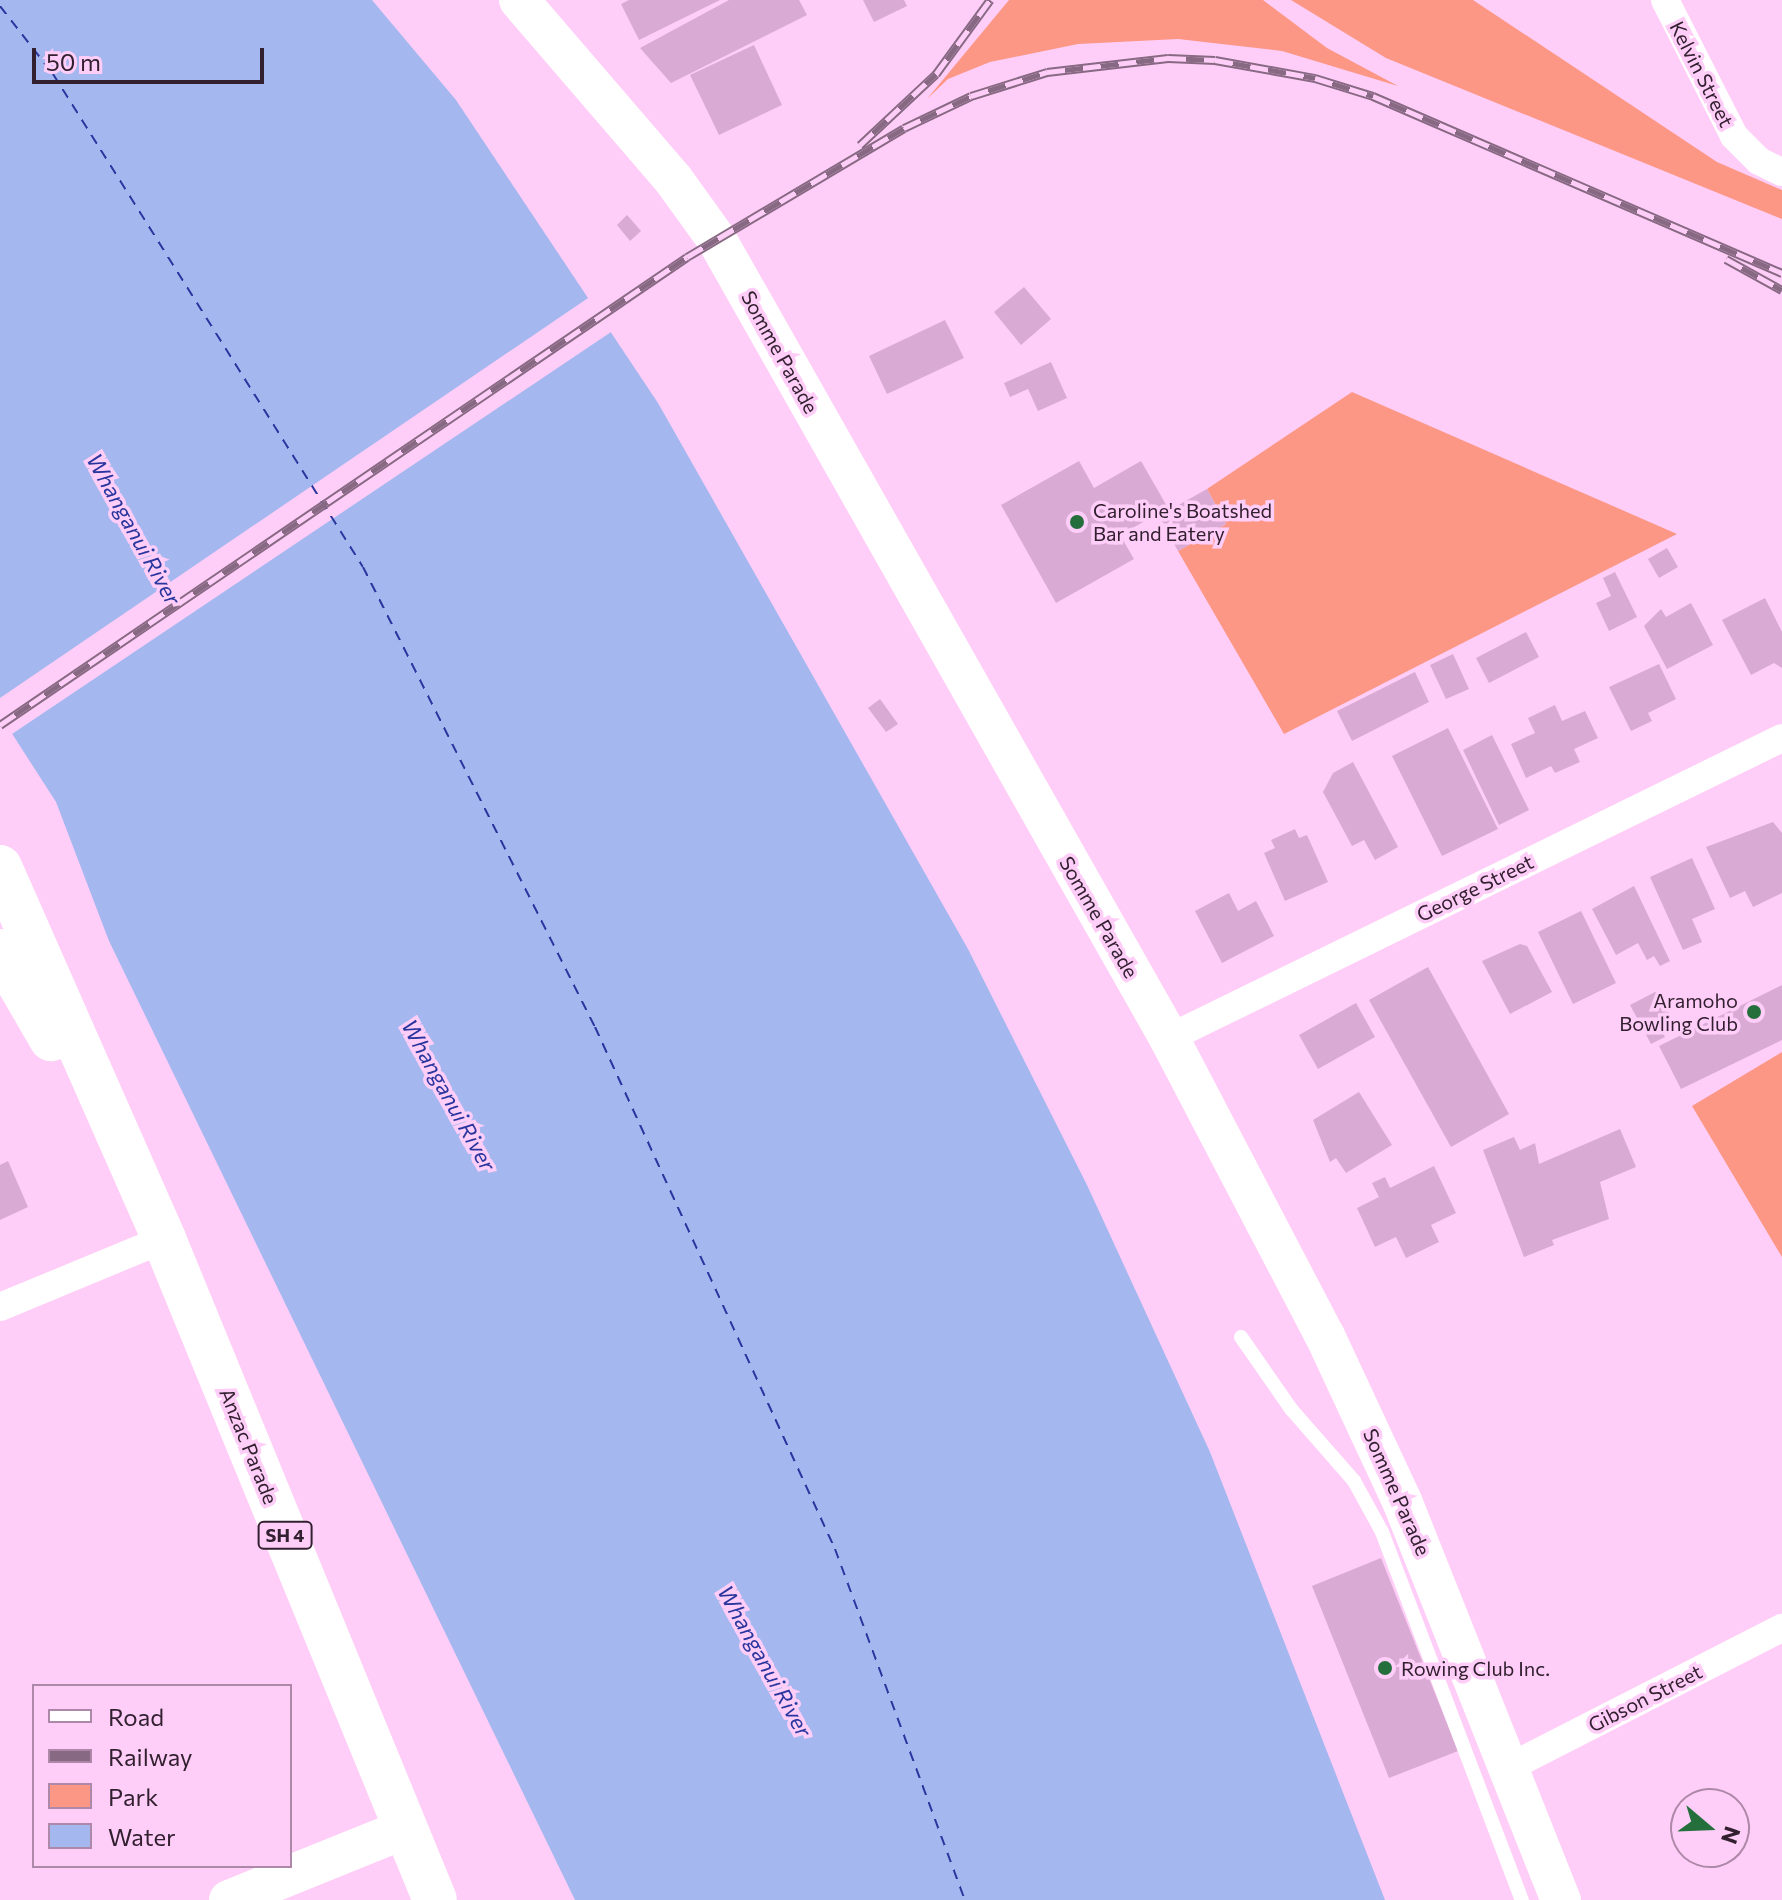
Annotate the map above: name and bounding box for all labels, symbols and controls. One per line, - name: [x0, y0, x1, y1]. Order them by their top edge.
- street label: Kelvin Street: [1665, 17, 1739, 131]
- scale bar: [36, 32, 268, 82]
- text: 50 m: [46, 47, 101, 76]
- street label: Somme Parade: [736, 287, 824, 417]
- water label: Whanganui River: [81, 449, 187, 609]
- place label: Caroline's Boatshed Bar and Eatery: [1093, 498, 1272, 545]
- marker: Caroline's Boatshed Bar and Eatery: [1068, 513, 1086, 531]
- street label: George Street: [1413, 849, 1537, 927]
- street label: Somme Parade: [1055, 852, 1143, 982]
- place label: Aramoho Bowling Club: [1619, 988, 1738, 1035]
- marker: Aramoho Bowling Club: [1745, 1003, 1763, 1021]
- water label: Whanganui River: [396, 1015, 502, 1175]
- street label: Anzac Parade: [215, 1385, 283, 1507]
- street label: Somme Parade: [1358, 1425, 1436, 1559]
- road number: SH 4: [257, 1521, 313, 1549]
- water label: Whanganui River: [712, 1581, 818, 1741]
- place label: Rowing Club Inc.: [1401, 1656, 1550, 1680]
- marker: Rowing Club Inc.: [1376, 1659, 1394, 1677]
- street label: Gibson Street: [1584, 1659, 1706, 1737]
- legend: [32, 1684, 292, 1868]
- text: Road: [108, 1702, 164, 1731]
- text: Railway: [108, 1742, 193, 1771]
- text: Park: [108, 1782, 158, 1811]
- north arrow: [1670, 1788, 1750, 1868]
- text: Water: [108, 1822, 176, 1851]
- text: N: [1716, 1823, 1747, 1848]

